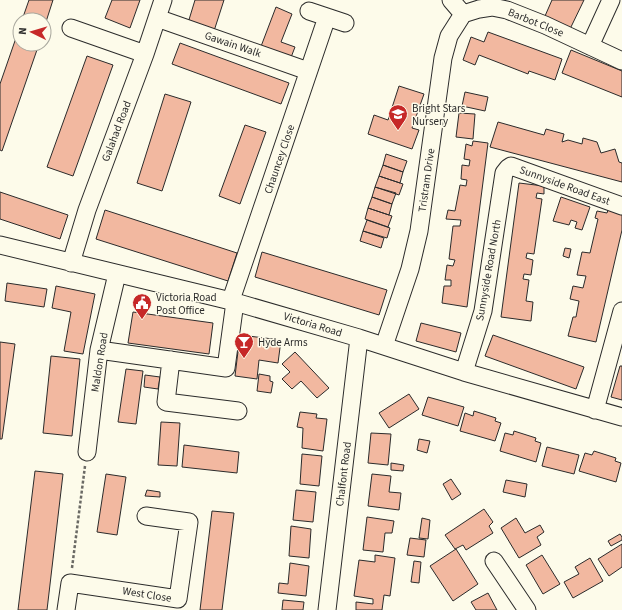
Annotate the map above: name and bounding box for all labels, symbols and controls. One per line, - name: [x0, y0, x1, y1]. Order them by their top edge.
- street label: Barbot Close: [506, 5, 566, 41]
- north arrow: [12, 12, 52, 52]
- text: N: [15, 27, 30, 35]
- street label: Gawain Walk: [203, 28, 264, 61]
- street label: Galahad Road: [98, 99, 135, 164]
- place label: Bright Stars Nursery: [412, 101, 466, 129]
- school or university icon: Bright Stars Nursery: [387, 103, 409, 131]
- street label: Chauncey Close: [261, 122, 299, 196]
- street label: Tristram Drive: [415, 147, 438, 213]
- street label: Sunnyside Road East: [517, 162, 612, 209]
- street label: Sunnyside Road North: [472, 218, 505, 322]
- place label: Victoria Road Post Office: [156, 290, 217, 318]
- public building icon: Victoria Road Post Office: [131, 292, 153, 320]
- street label: Victoria Road: [282, 308, 344, 341]
- street label: Maldon Road: [87, 331, 112, 393]
- bar icon: Hyde Arms: [233, 331, 255, 359]
- place label: Hyde Arms: [258, 335, 308, 350]
- street label: Chalfont Road: [332, 441, 355, 507]
- street label: West Close: [121, 583, 173, 606]

